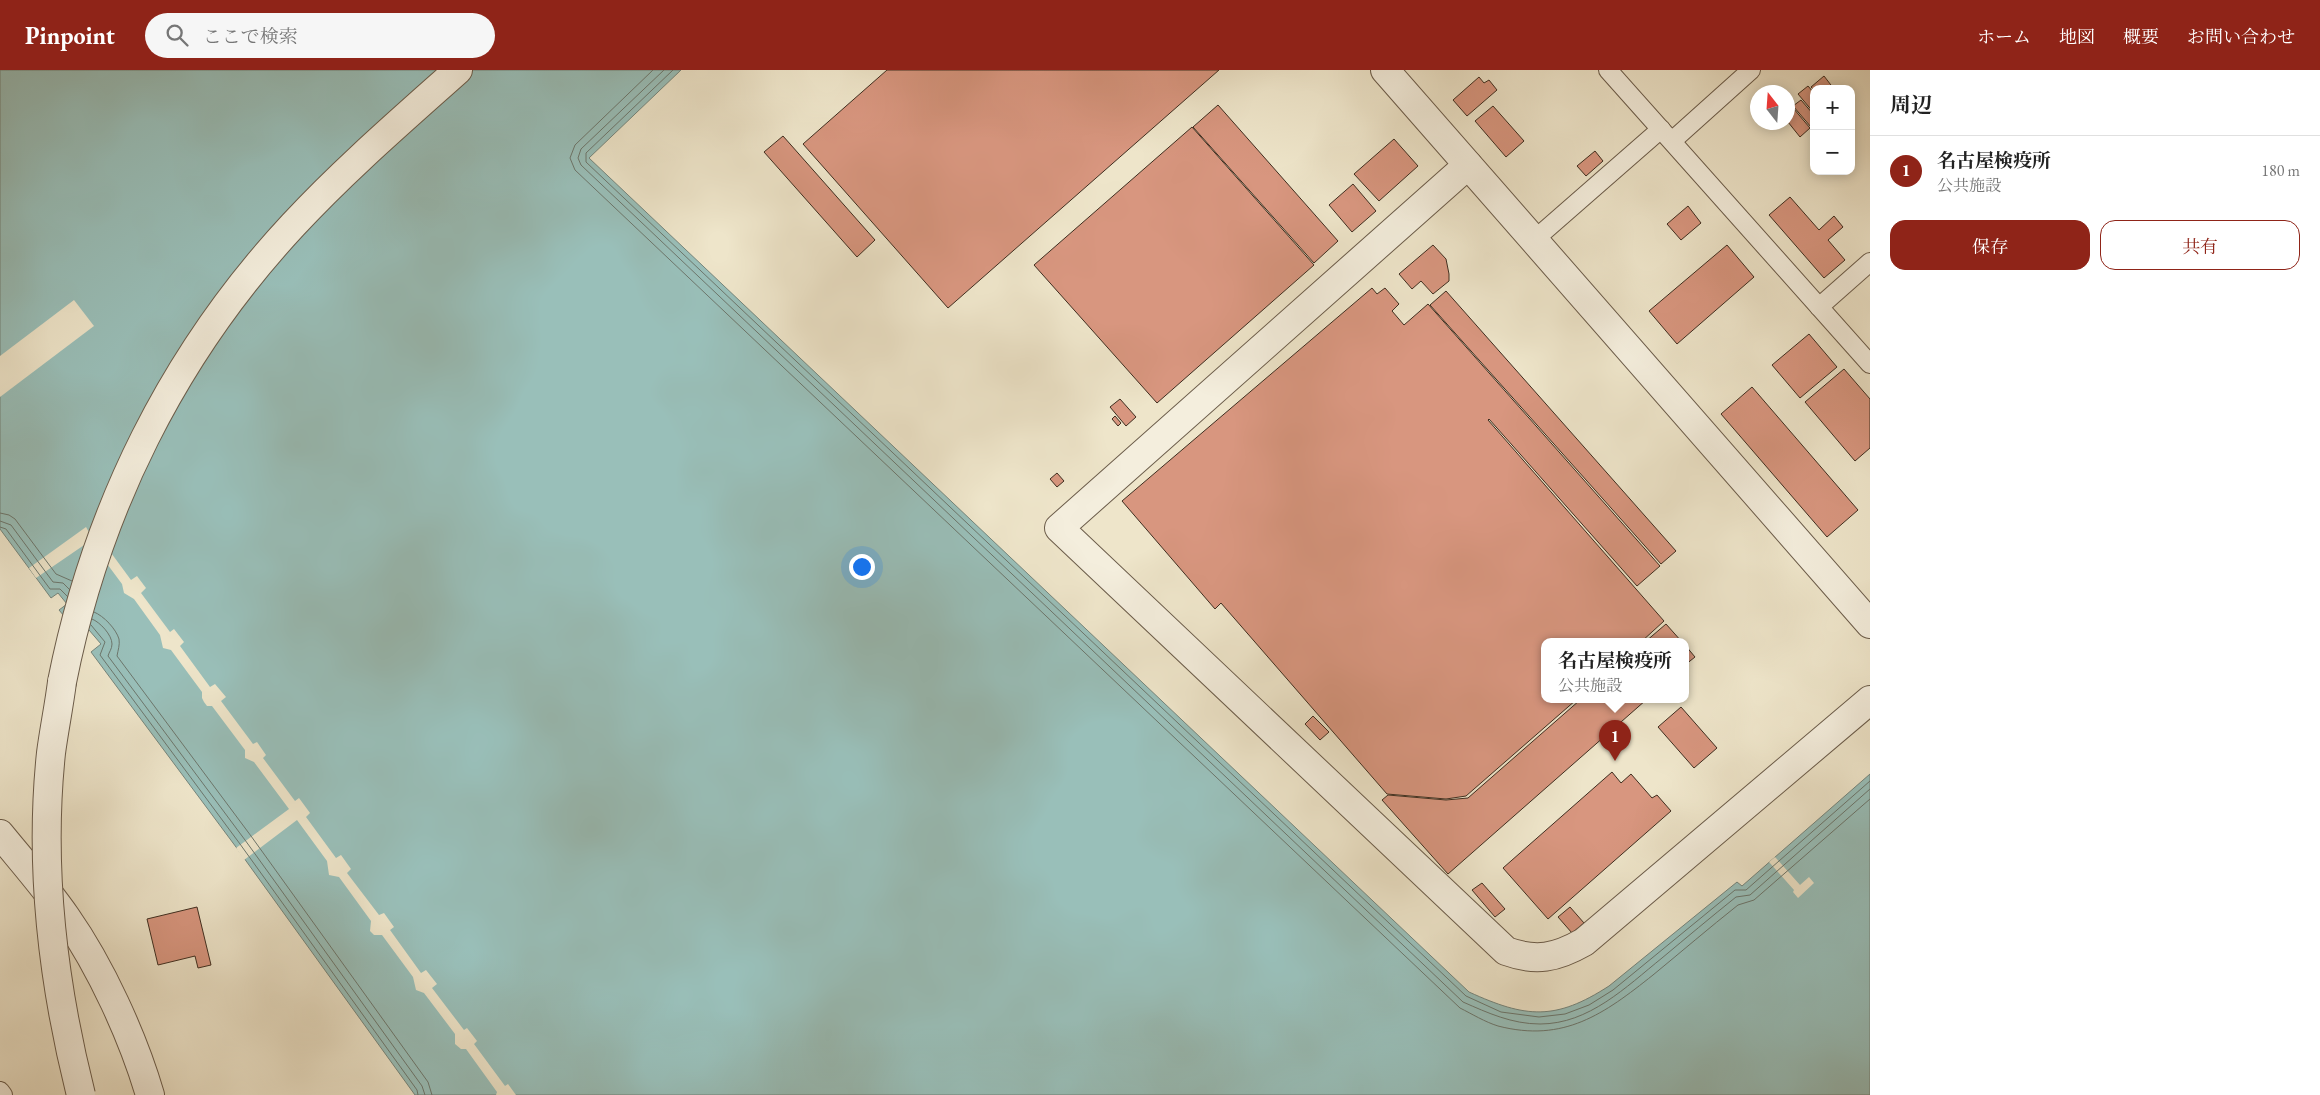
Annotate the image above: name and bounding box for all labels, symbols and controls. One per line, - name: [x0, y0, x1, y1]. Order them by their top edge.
- search box: [145, 13, 495, 58]
- text: Pinpoint: [25, 20, 115, 51]
- icon: search: [163, 21, 191, 49]
- text: ここで検索: [203, 24, 298, 49]
- text: ホーム: [1977, 25, 2031, 48]
- text: 地図: [2059, 25, 2095, 48]
- text: 概要: [2123, 25, 2159, 48]
- text: お問い合わせ: [2187, 25, 2295, 48]
- north arrow: [1750, 85, 1795, 130]
- map controls: [1810, 85, 1855, 175]
- button: +: [1810, 85, 1855, 130]
- text: 周辺: [1890, 91, 1932, 118]
- button: −: [1810, 130, 1855, 175]
- text: 名古屋検疫所: [1937, 148, 2051, 173]
- text: 1: [1902, 160, 1910, 181]
- text: 180 m: [2261, 160, 2300, 181]
- text: 公共施設: [1937, 175, 2001, 196]
- button: 保存: [1890, 220, 2090, 270]
- button: 共有: [2100, 220, 2300, 270]
- your location: [849, 554, 875, 580]
- popup: [1541, 638, 1689, 703]
- text: 名古屋検疫所: [1558, 648, 1672, 673]
- text: 公共施設: [1558, 675, 1622, 696]
- pin: 1: [1599, 720, 1631, 761]

